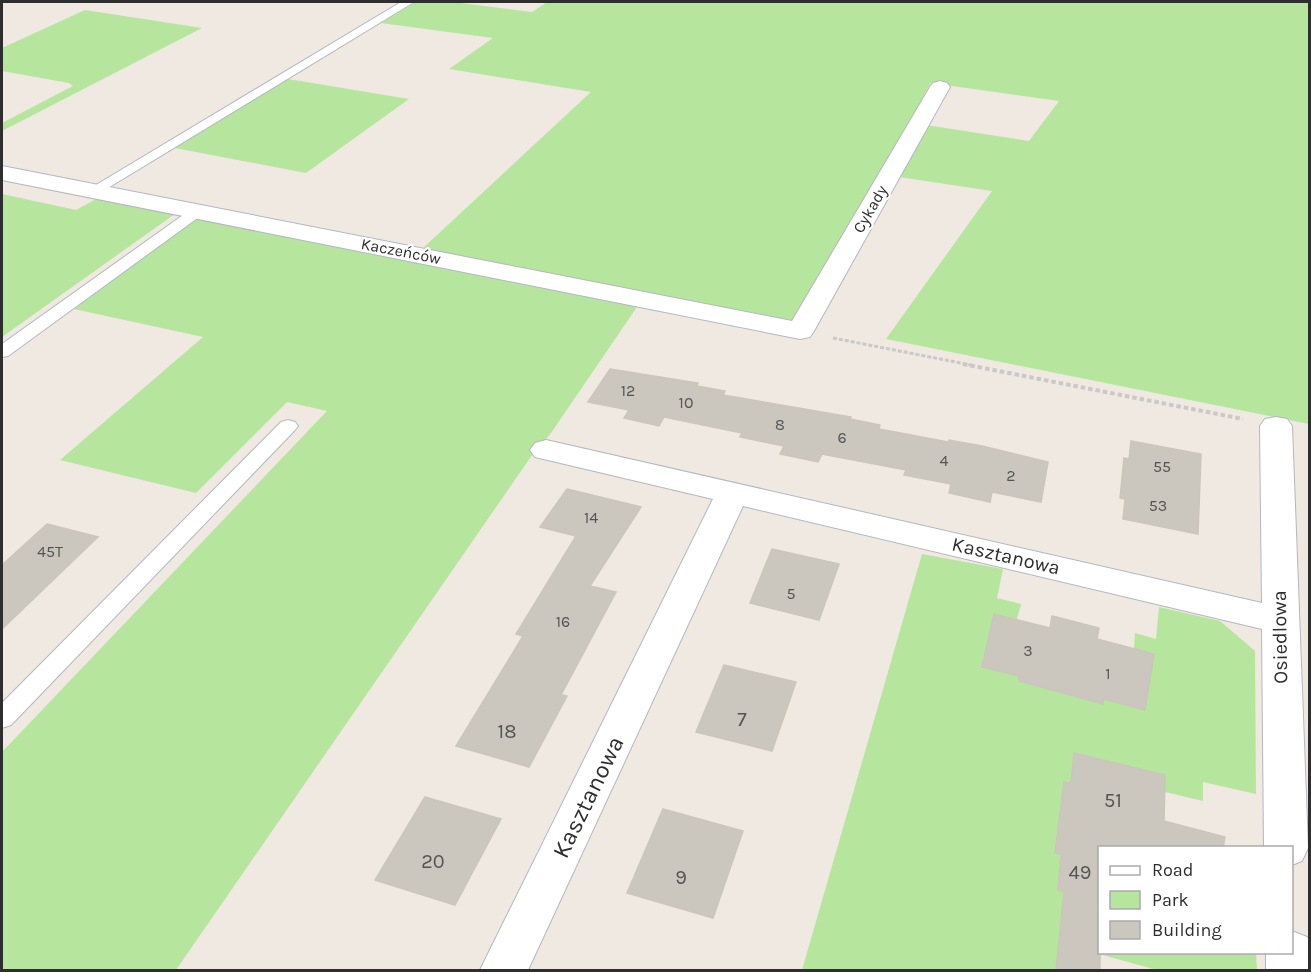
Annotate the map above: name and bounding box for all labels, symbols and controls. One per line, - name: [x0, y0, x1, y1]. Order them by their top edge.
- street label: Cykady: [849, 181, 892, 236]
- street label: Kaczeńców: [360, 234, 443, 268]
- house number: 12: [621, 381, 635, 400]
- house number: 10: [679, 393, 693, 412]
- house number: 8: [775, 415, 785, 434]
- house number: 6: [837, 428, 847, 447]
- house number: 4: [940, 451, 949, 470]
- house number: 55: [1153, 457, 1171, 476]
- house number: 2: [1006, 466, 1016, 485]
- house number: 53: [1149, 496, 1167, 515]
- house number: 14: [584, 508, 598, 527]
- street label: Kasztanowa: [950, 532, 1062, 580]
- house number: 45T: [37, 542, 63, 561]
- house number: 5: [786, 584, 796, 603]
- street label: Osiedlowa: [1268, 590, 1292, 684]
- house number: 16: [556, 612, 570, 631]
- house number: 3: [1023, 641, 1033, 660]
- house number: 1: [1105, 664, 1111, 683]
- house number: 7: [737, 708, 747, 731]
- house number: 18: [498, 720, 516, 743]
- street label: Kasztanowa: [546, 731, 630, 863]
- house number: 51: [1104, 789, 1122, 812]
- legend: [1098, 846, 1293, 954]
- house number: 20: [421, 850, 445, 873]
- text: Road: [1152, 859, 1193, 881]
- house number: 49: [1069, 861, 1091, 884]
- house number: 9: [675, 866, 687, 889]
- text: Park: [1152, 889, 1189, 911]
- text: Building: [1152, 919, 1222, 941]

